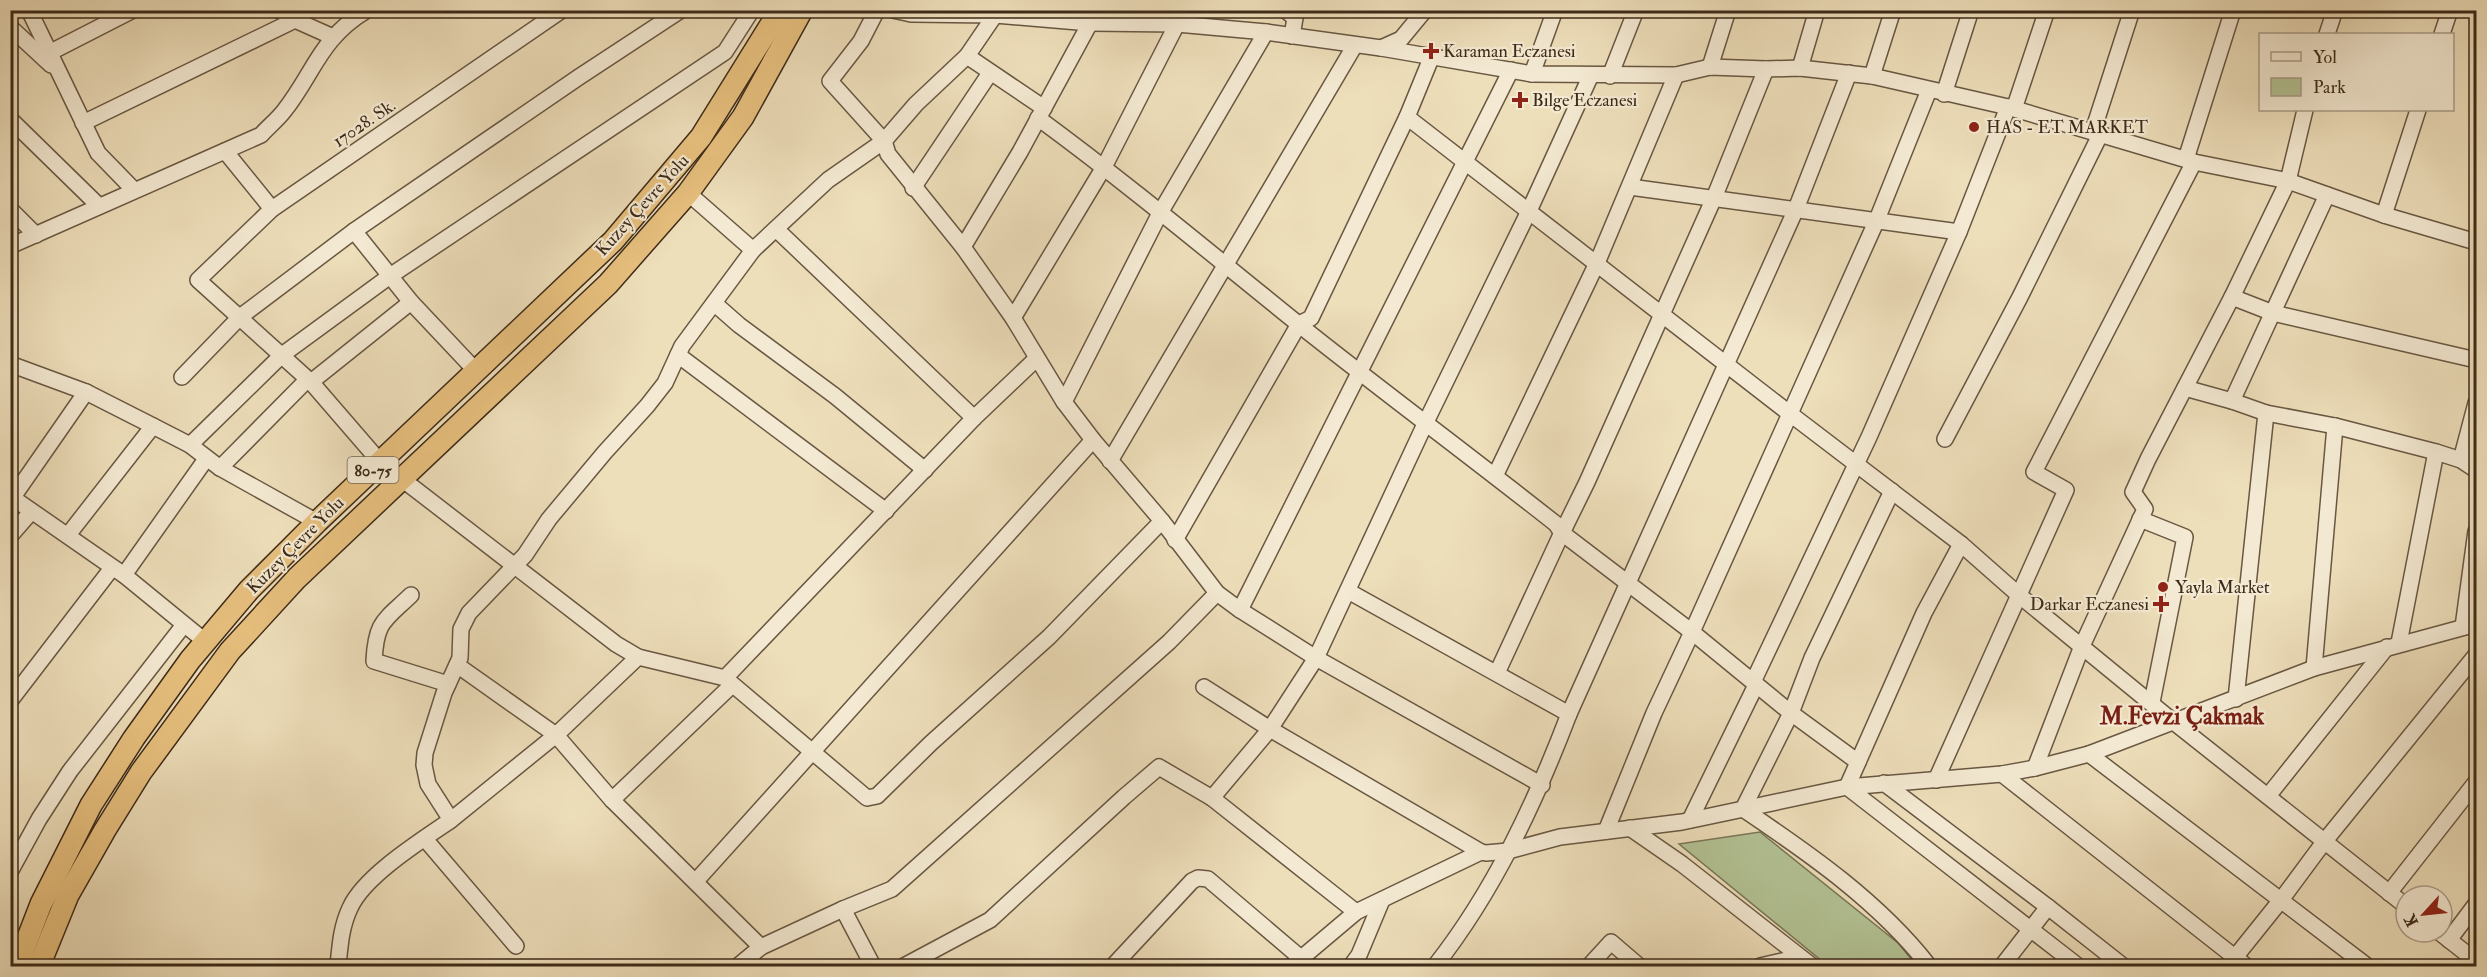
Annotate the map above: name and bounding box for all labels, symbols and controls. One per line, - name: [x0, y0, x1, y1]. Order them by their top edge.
- legend: [2259, 33, 2454, 111]
- place label: Karaman Eczanesi: [1443, 40, 1576, 63]
- marker: Karaman Eczanesi: [1424, 44, 1438, 58]
- text: Yol: [2313, 46, 2337, 69]
- text: Park: [2313, 76, 2346, 99]
- place label: Bilge Eczanesi: [1532, 89, 1638, 112]
- marker: Bilge Eczanesi: [1513, 93, 1527, 107]
- street label: 17028. Sk.: [328, 94, 400, 153]
- place label: HAS - ET MARKET: [1986, 116, 2149, 139]
- marker: HAS - ET MARKET: [1967, 120, 1981, 134]
- street label: Kuzey Çevre Yolu: [591, 150, 694, 261]
- road number: 80-75: [348, 457, 398, 483]
- street label: Kuzey Çevre Yolu: [242, 492, 349, 599]
- place label: Yayla Market: [2175, 576, 2270, 599]
- marker: Yayla Market: [2156, 580, 2170, 594]
- place label: Darkar Eczanesi: [2030, 593, 2149, 616]
- marker: Darkar Eczanesi: [2154, 597, 2168, 611]
- district label: M.Fevzi Çakmak: [2099, 701, 2265, 732]
- north arrow: [2394, 884, 2454, 944]
- text: K: [2400, 910, 2423, 930]

